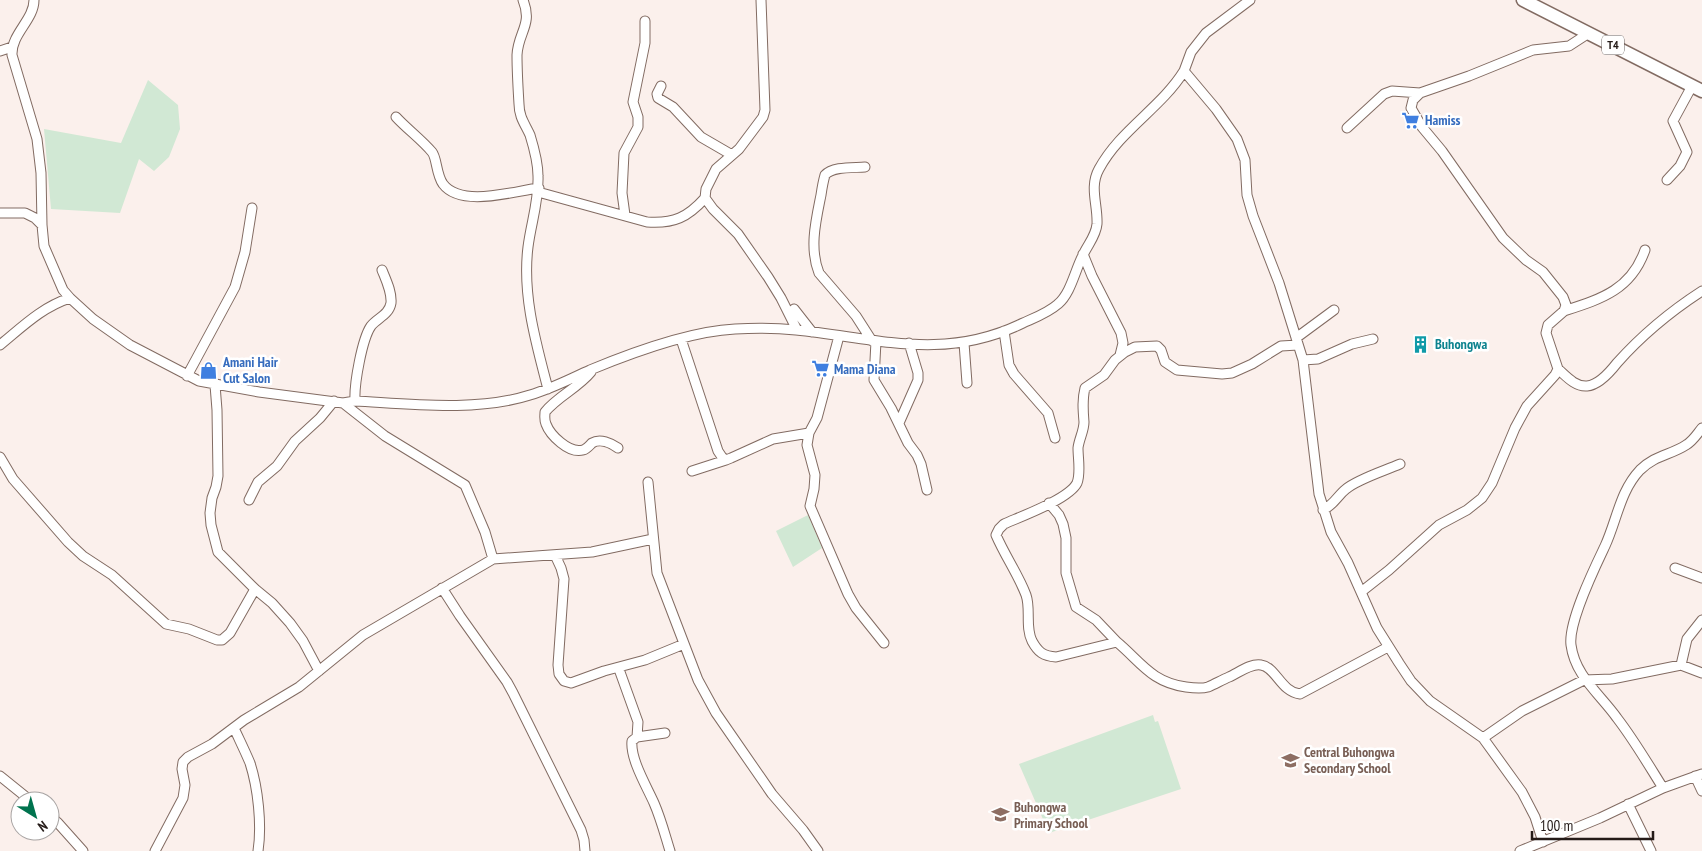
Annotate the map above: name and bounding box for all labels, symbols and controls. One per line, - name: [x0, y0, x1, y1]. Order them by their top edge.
- road number: T4: [1602, 36, 1624, 54]
- supermarket icon: Hamiss: [1401, 110, 1421, 130]
- place label: Hamiss: [1425, 111, 1461, 129]
- building icon: Buhongwa: [1411, 334, 1431, 354]
- place label: Buhongwa: [1435, 335, 1487, 353]
- place label: Amani Hair Cut Salon: [222, 353, 279, 387]
- supermarket icon: Mama Diana: [810, 359, 830, 379]
- shop icon: Amani Hair Cut Salon: [199, 360, 219, 380]
- place label: Mama Diana: [834, 360, 896, 378]
- place label: Central Buhongwa Secondary School: [1304, 743, 1395, 777]
- school or university icon: Central Buhongwa Secondary School: [1280, 750, 1300, 770]
- north arrow: [10, 791, 60, 841]
- place label: Buhongwa Primary School: [1014, 798, 1089, 832]
- school or university icon: Buhongwa Primary School: [990, 805, 1010, 825]
- scale bar: [1532, 808, 1653, 840]
- text: 100 m: [1540, 816, 1573, 835]
- text: N: [34, 817, 51, 836]

